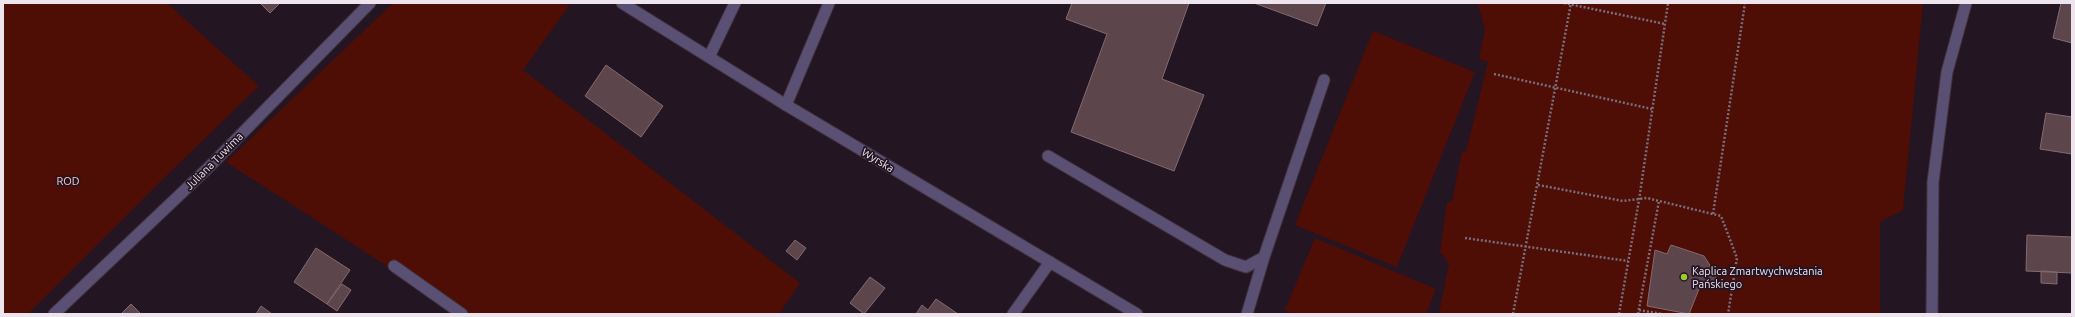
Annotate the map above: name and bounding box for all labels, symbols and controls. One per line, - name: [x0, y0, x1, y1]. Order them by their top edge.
- street label: Juliana Tuwima: [183, 130, 245, 192]
- street label: Wyrska: [860, 146, 896, 174]
- park label: ROD: [56, 175, 80, 187]
- place label: Kaplica Zmartwychwstania Pańskiego: [1692, 265, 1823, 290]
- marker: Kaplica Zmartwychwstania Pańskiego: [1679, 272, 1689, 282]

